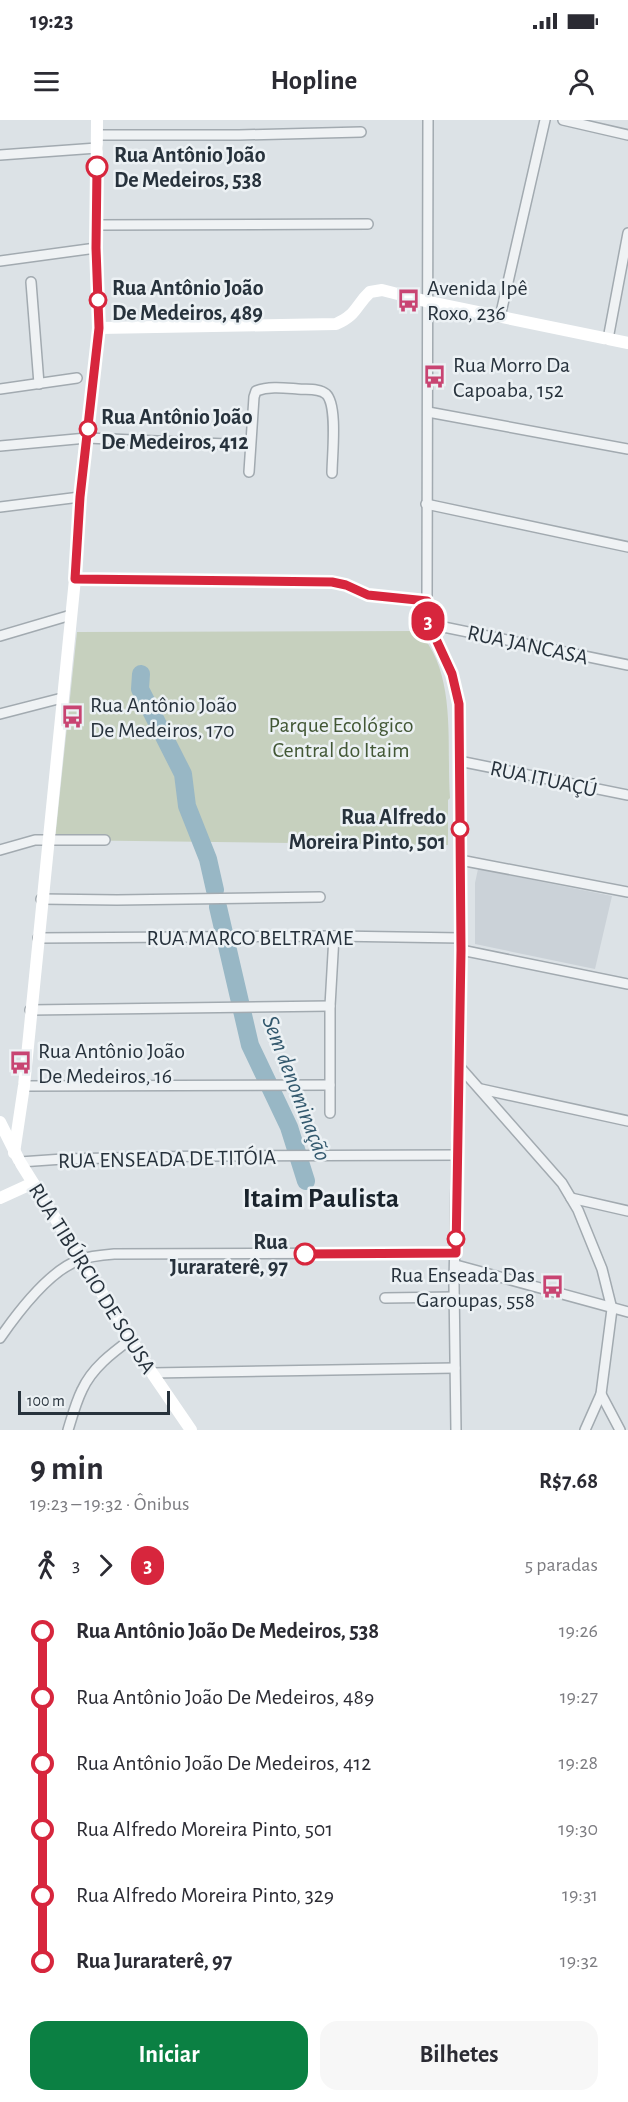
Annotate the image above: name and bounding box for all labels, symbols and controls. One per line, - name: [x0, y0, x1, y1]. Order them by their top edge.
- text: 19:23: [30, 10, 73, 32]
- icon: menu: [30, 65, 63, 98]
- icon: person: [565, 65, 598, 98]
- text: Hopline: [271, 67, 357, 94]
- place label: Rua Antônio João De Medeiros, 538: [114, 144, 266, 191]
- marker: Rua Antônio João De Medeiros, 538: [86, 156, 108, 178]
- place label: Rua Antônio João De Medeiros, 489: [112, 277, 264, 324]
- place label: Avenida Ipê Roxo, 236: [427, 277, 528, 324]
- bus stop icon: Avenida Ipê Roxo, 236: [396, 287, 422, 313]
- marker: Rua Antônio João De Medeiros, 489: [89, 291, 107, 309]
- place label: Rua Morro Da Capoaba, 152: [453, 354, 570, 401]
- bus stop icon: Rua Morro Da Capoaba, 152: [422, 364, 448, 390]
- place label: Rua Antônio João De Medeiros, 412: [101, 406, 253, 453]
- marker: Rua Antônio João De Medeiros, 412: [79, 420, 97, 438]
- line badge: 3: [408, 602, 448, 640]
- text: 3: [423, 611, 433, 632]
- street label: RUA JANCASA: [465, 621, 590, 669]
- place label: Rua Antônio João De Medeiros, 170: [90, 694, 237, 741]
- bus stop icon: Rua Antônio João De Medeiros, 170: [59, 704, 85, 730]
- park label: Parque Ecológico Central do Itaim: [269, 714, 413, 761]
- street label: RUA ITUAÇÚ: [488, 756, 600, 801]
- place label: Rua Alfredo Moreira Pinto, 501: [289, 806, 446, 853]
- marker: Rua Alfredo Moreira Pinto, 501: [451, 820, 469, 838]
- street label: RUA MARCO BELTRAME: [147, 927, 354, 949]
- water label: Sem denominação: [257, 1012, 335, 1164]
- place label: Rua Antônio João De Medeiros, 16: [38, 1040, 185, 1087]
- bus stop icon: Rua Antônio João De Medeiros, 16: [7, 1050, 33, 1076]
- street label: RUA ENSEADA DE TITÓIA: [58, 1145, 277, 1172]
- street label: RUA TIBÚRCIO DE SOUSA: [25, 1179, 161, 1378]
- district label: Itaim Paulista: [243, 1185, 399, 1213]
- unlabelled marker: [447, 1230, 465, 1248]
- place label: Rua Juraraterê, 97: [170, 1231, 288, 1278]
- marker: Rua Juraraterê, 97: [294, 1243, 316, 1265]
- place label: Rua Enseada Das Garoupas, 558: [390, 1264, 535, 1311]
- bus stop icon: Rua Enseada Das Garoupas, 558: [540, 1274, 566, 1300]
- scale bar: [18, 1388, 170, 1416]
- text: 100 m: [27, 1393, 65, 1409]
- text: 9 min: [30, 1453, 104, 1486]
- text: R$7.68: [539, 1470, 598, 1492]
- text: 19:23 – 19:32 · Ônibus: [30, 1494, 189, 1514]
- icon: walk: [30, 1549, 63, 1582]
- icon: forward: [89, 1549, 122, 1582]
- text: 3: [72, 1555, 80, 1575]
- text: 3: [143, 1555, 152, 1576]
- text: 5 paradas: [525, 1555, 598, 1575]
- text: Rua Antônio João De Medeiros, 538: [76, 1620, 379, 1642]
- text: 19:26: [559, 1621, 598, 1641]
- text: Rua Antônio João De Medeiros, 489: [76, 1686, 374, 1708]
- text: 19:27: [560, 1687, 598, 1707]
- text: Rua Antônio João De Medeiros, 412: [76, 1752, 371, 1774]
- text: 19:28: [559, 1753, 598, 1773]
- text: Rua Alfredo Moreira Pinto, 501: [76, 1818, 333, 1840]
- text: 19:30: [558, 1819, 598, 1839]
- text: Rua Alfredo Moreira Pinto, 329: [76, 1884, 334, 1906]
- text: 19:31: [562, 1885, 598, 1905]
- text: Rua Juraraterê, 97: [76, 1950, 232, 1972]
- text: 19:32: [560, 1951, 598, 1971]
- button: Iniciar: [30, 2021, 308, 2090]
- button: Bilhetes: [320, 2021, 598, 2090]

